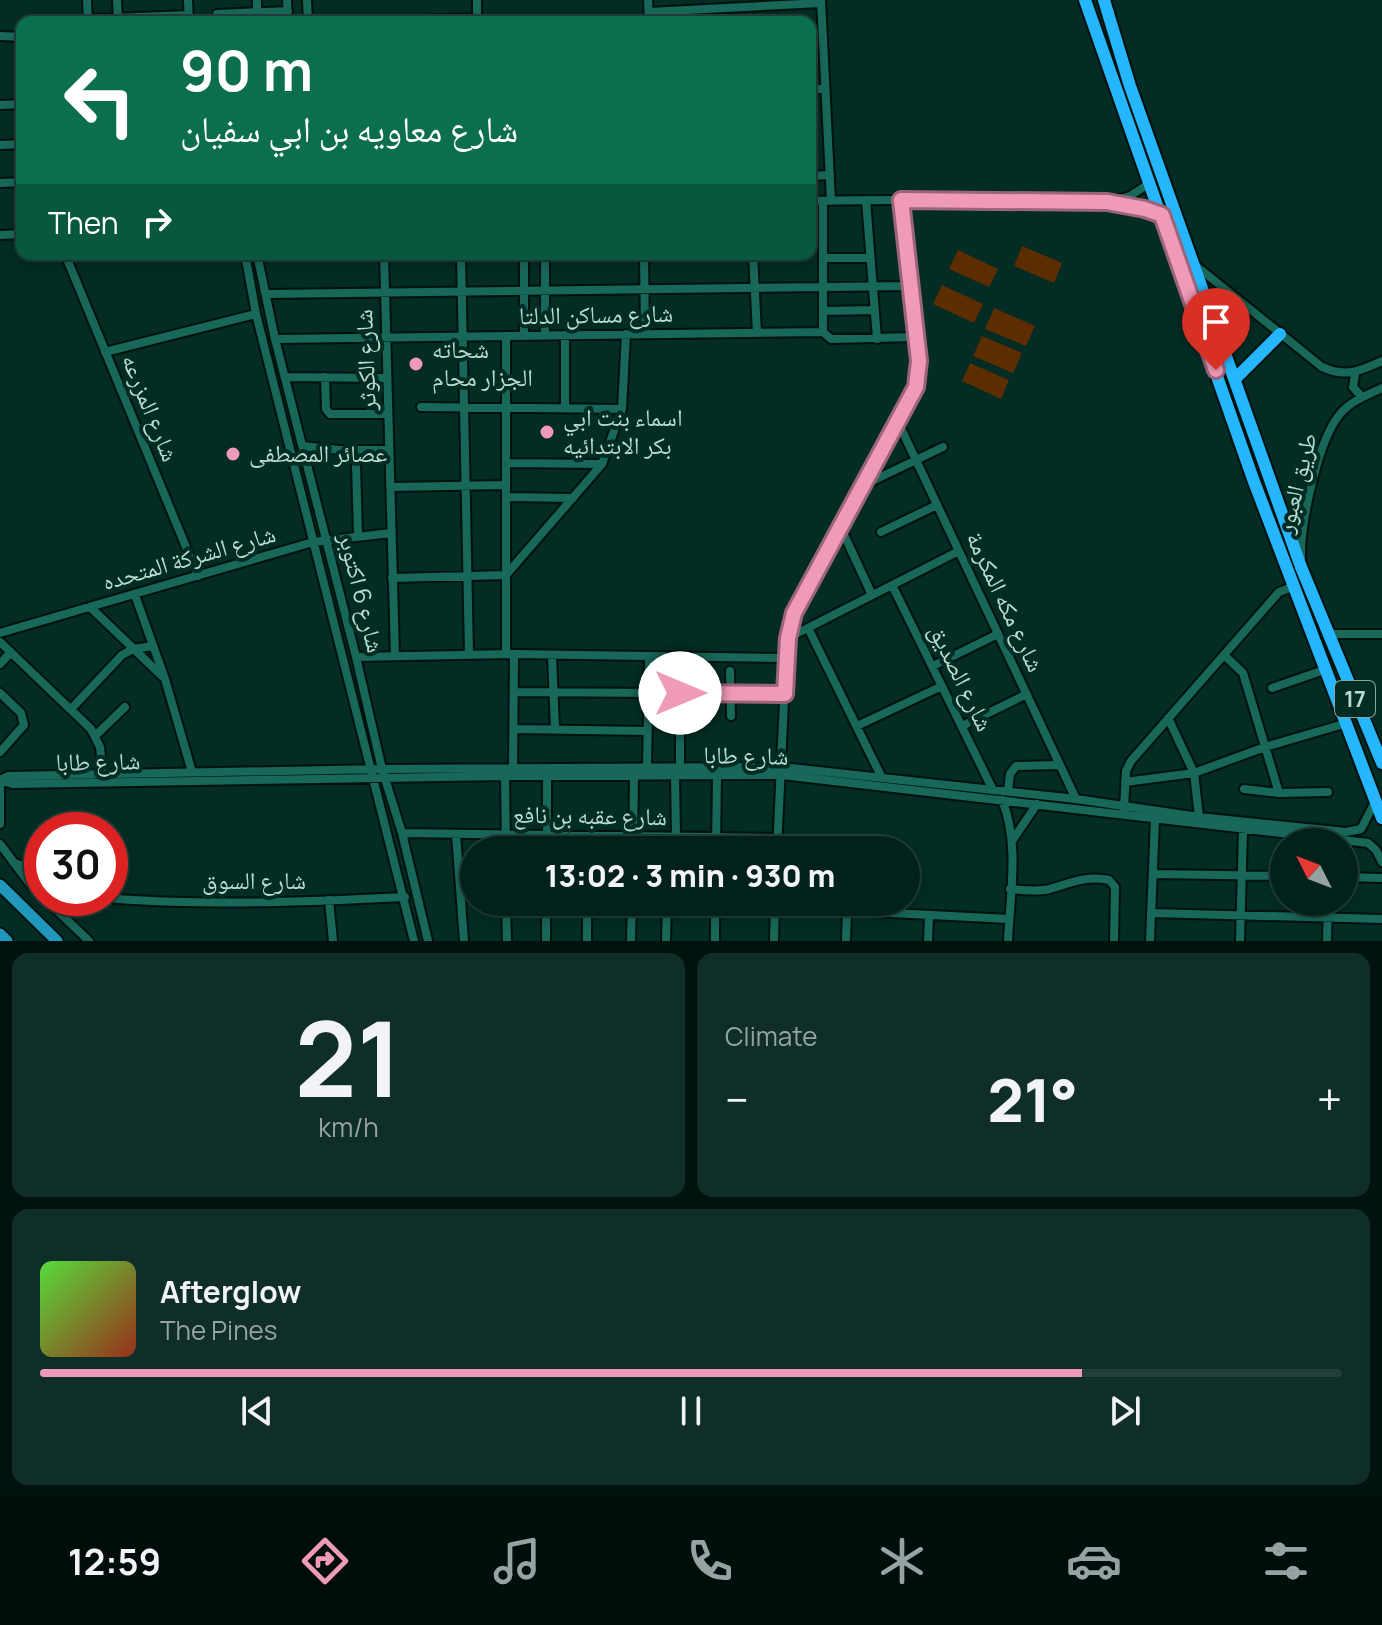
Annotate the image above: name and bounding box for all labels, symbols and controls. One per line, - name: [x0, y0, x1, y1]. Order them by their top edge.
- text: 90 m: [180, 31, 313, 108]
- icon: left: [48, 48, 152, 152]
- text: شارع معاويه بن ابي سفيان: [180, 104, 518, 153]
- icon: right: [135, 200, 179, 244]
- text: Then: [48, 202, 119, 243]
- pin: [1182, 288, 1250, 370]
- street label: شارع مساكن الدلتا: [519, 296, 673, 331]
- icon: arrive: [1194, 300, 1238, 344]
- street label: شارع الكوثر: [346, 309, 383, 412]
- place label: شحاته الجزار محام: [432, 332, 533, 394]
- street label: شارع المزرعه: [115, 349, 188, 466]
- marker: شحاته الجزار محام: [407, 355, 425, 373]
- place label: اسماء بنت ابي بكر الابتدائيه: [563, 400, 683, 461]
- marker: اسماء بنت ابي بكر الابتدائيه: [538, 423, 556, 441]
- street label: طريق العبور: [1267, 429, 1324, 537]
- place label: عصائر المصطفى: [249, 436, 387, 469]
- marker: عصائر المصطفى: [224, 445, 242, 463]
- street label: شارع الشركة المتحده: [98, 516, 279, 597]
- street label: شارع مكه المكرمة: [959, 526, 1053, 677]
- street label: شارع 6 اكتوبر: [331, 528, 393, 656]
- street label: شارع الصديق: [922, 618, 1002, 736]
- position arrow: [638, 651, 722, 735]
- road number: 17: [1335, 681, 1375, 717]
- street label: شارع طابا: [703, 737, 789, 772]
- street label: شارع طابا: [55, 743, 141, 778]
- street label: شارع عقبه بن نافع: [513, 797, 667, 832]
- speed limit sign: 30: [24, 812, 128, 916]
- north arrow: [1270, 828, 1358, 916]
- map controls: [1270, 828, 1358, 916]
- text: 13:02 · 3 min · 930 m: [545, 855, 835, 896]
- street label: شارع السوق: [202, 863, 306, 896]
- text: 21: [295, 986, 402, 1128]
- text: Climate: [725, 1018, 817, 1054]
- text: 21°: [987, 1058, 1078, 1140]
- text: −: [725, 1069, 749, 1129]
- text: +: [1317, 1069, 1342, 1129]
- text: km/h: [318, 1109, 379, 1145]
- text: Afterglow: [160, 1271, 301, 1312]
- text: The Pines: [160, 1312, 277, 1348]
- icon: previous: [235, 1389, 279, 1433]
- icon: pause: [669, 1389, 713, 1433]
- icon: next: [1103, 1389, 1147, 1433]
- icon: directions: [297, 1533, 353, 1589]
- icon: music: [489, 1533, 545, 1589]
- icon: phone: [682, 1533, 738, 1589]
- icon: climate: [874, 1533, 930, 1589]
- icon: car: [1066, 1533, 1122, 1589]
- icon: filters: [1258, 1533, 1314, 1589]
- text: 12:59: [68, 1537, 161, 1586]

